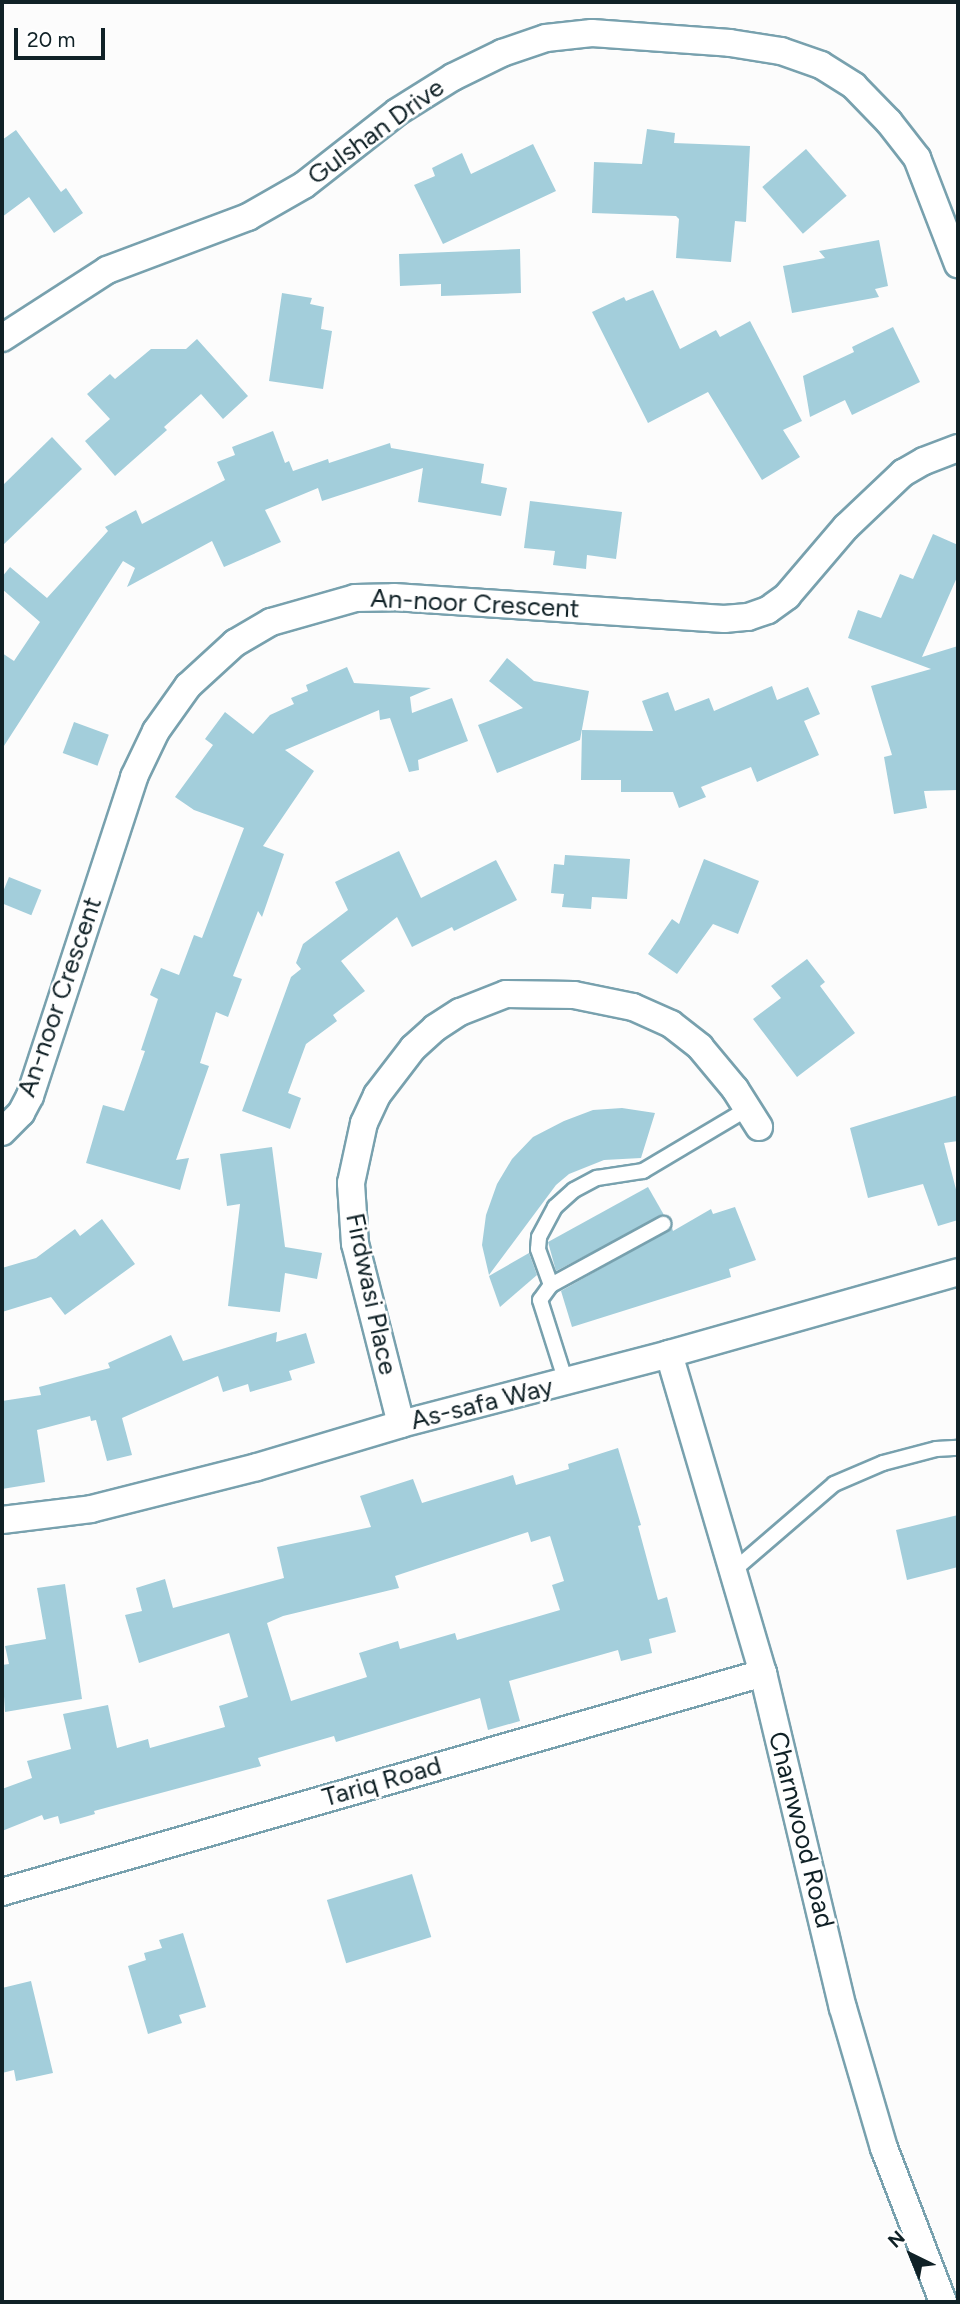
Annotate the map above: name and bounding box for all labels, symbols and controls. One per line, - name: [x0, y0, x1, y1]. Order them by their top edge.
- scale bar: [18, 14, 108, 58]
- text: 20 m: [27, 27, 75, 52]
- street label: Gulshan Drive: [302, 72, 450, 192]
- street label: An-noor Crescent: [370, 583, 580, 625]
- street label: An-noor Crescent: [11, 893, 109, 1101]
- street label: Firdwasi Place: [339, 1210, 403, 1378]
- street label: As-safa Way: [408, 1371, 556, 1437]
- street label: Charnwood Road: [762, 1729, 840, 1931]
- street label: Tariq Road: [319, 1750, 445, 1814]
- north arrow: [876, 2220, 946, 2290]
- text: N: [883, 2226, 910, 2253]

